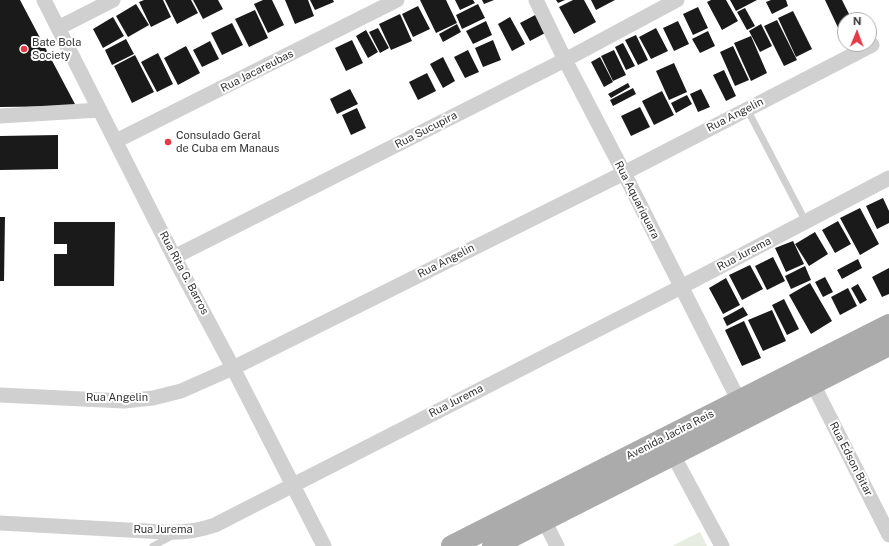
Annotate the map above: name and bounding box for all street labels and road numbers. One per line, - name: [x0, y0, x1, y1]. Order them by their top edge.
- street label: Rua Jacareubas: [218, 47, 296, 95]
- street label: Rua Angelin: [704, 95, 766, 135]
- street label: Rua Sucupira: [393, 109, 459, 151]
- street label: Rua Aquariquara: [612, 159, 662, 241]
- street label: Rua Rita G. Barros: [156, 229, 212, 317]
- street label: Rua Jurema: [715, 234, 773, 274]
- street label: Rua Angelin: [415, 241, 477, 281]
- street label: Rua Jurema: [427, 382, 485, 420]
- street label: Rua Angelin: [86, 391, 148, 405]
- street label: Avenida Jacira Reis: [624, 407, 716, 463]
- street label: Rua Edson Bitar: [827, 420, 875, 498]
- street label: Rua Jurema: [133, 523, 193, 537]

